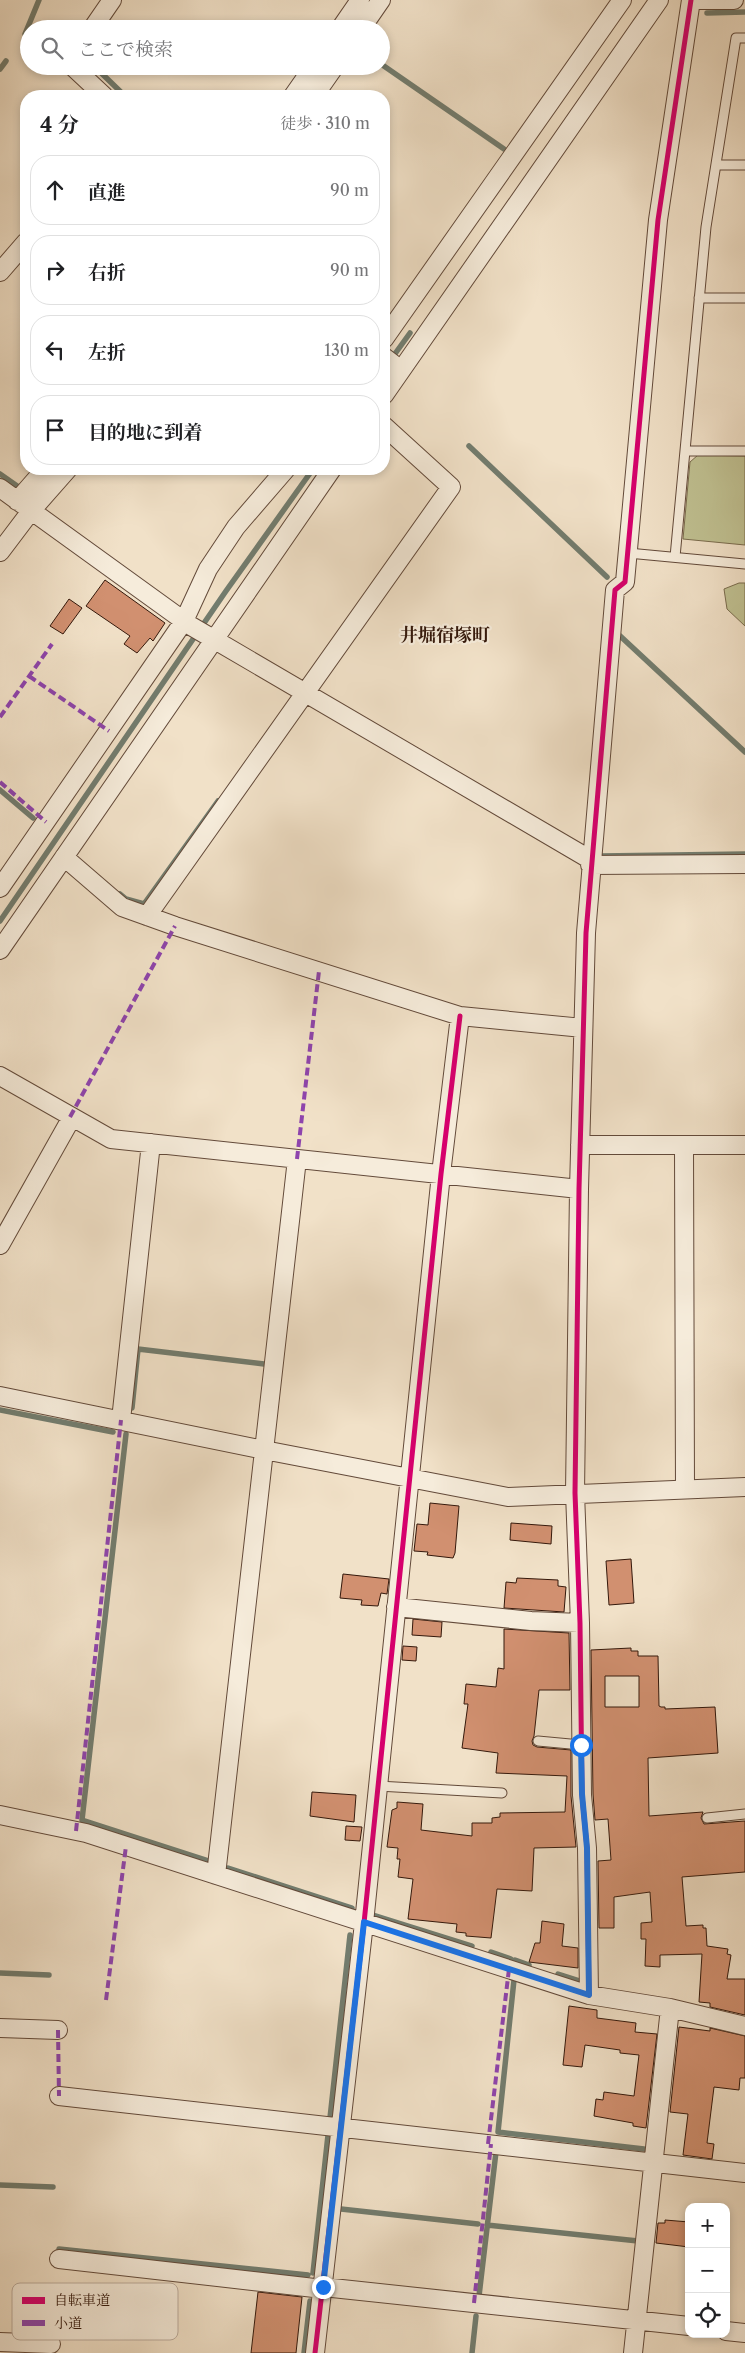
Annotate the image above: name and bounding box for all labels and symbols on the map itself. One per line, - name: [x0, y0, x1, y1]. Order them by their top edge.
- district label: 井堀宿塚町: [400, 624, 490, 646]
- route start: [570, 1734, 593, 1757]
- route end: [312, 2276, 335, 2299]
- legend: [12, 2283, 178, 2340]
- text: 自転車道: [54, 2291, 110, 2309]
- text: 小道: [54, 2314, 82, 2332]

